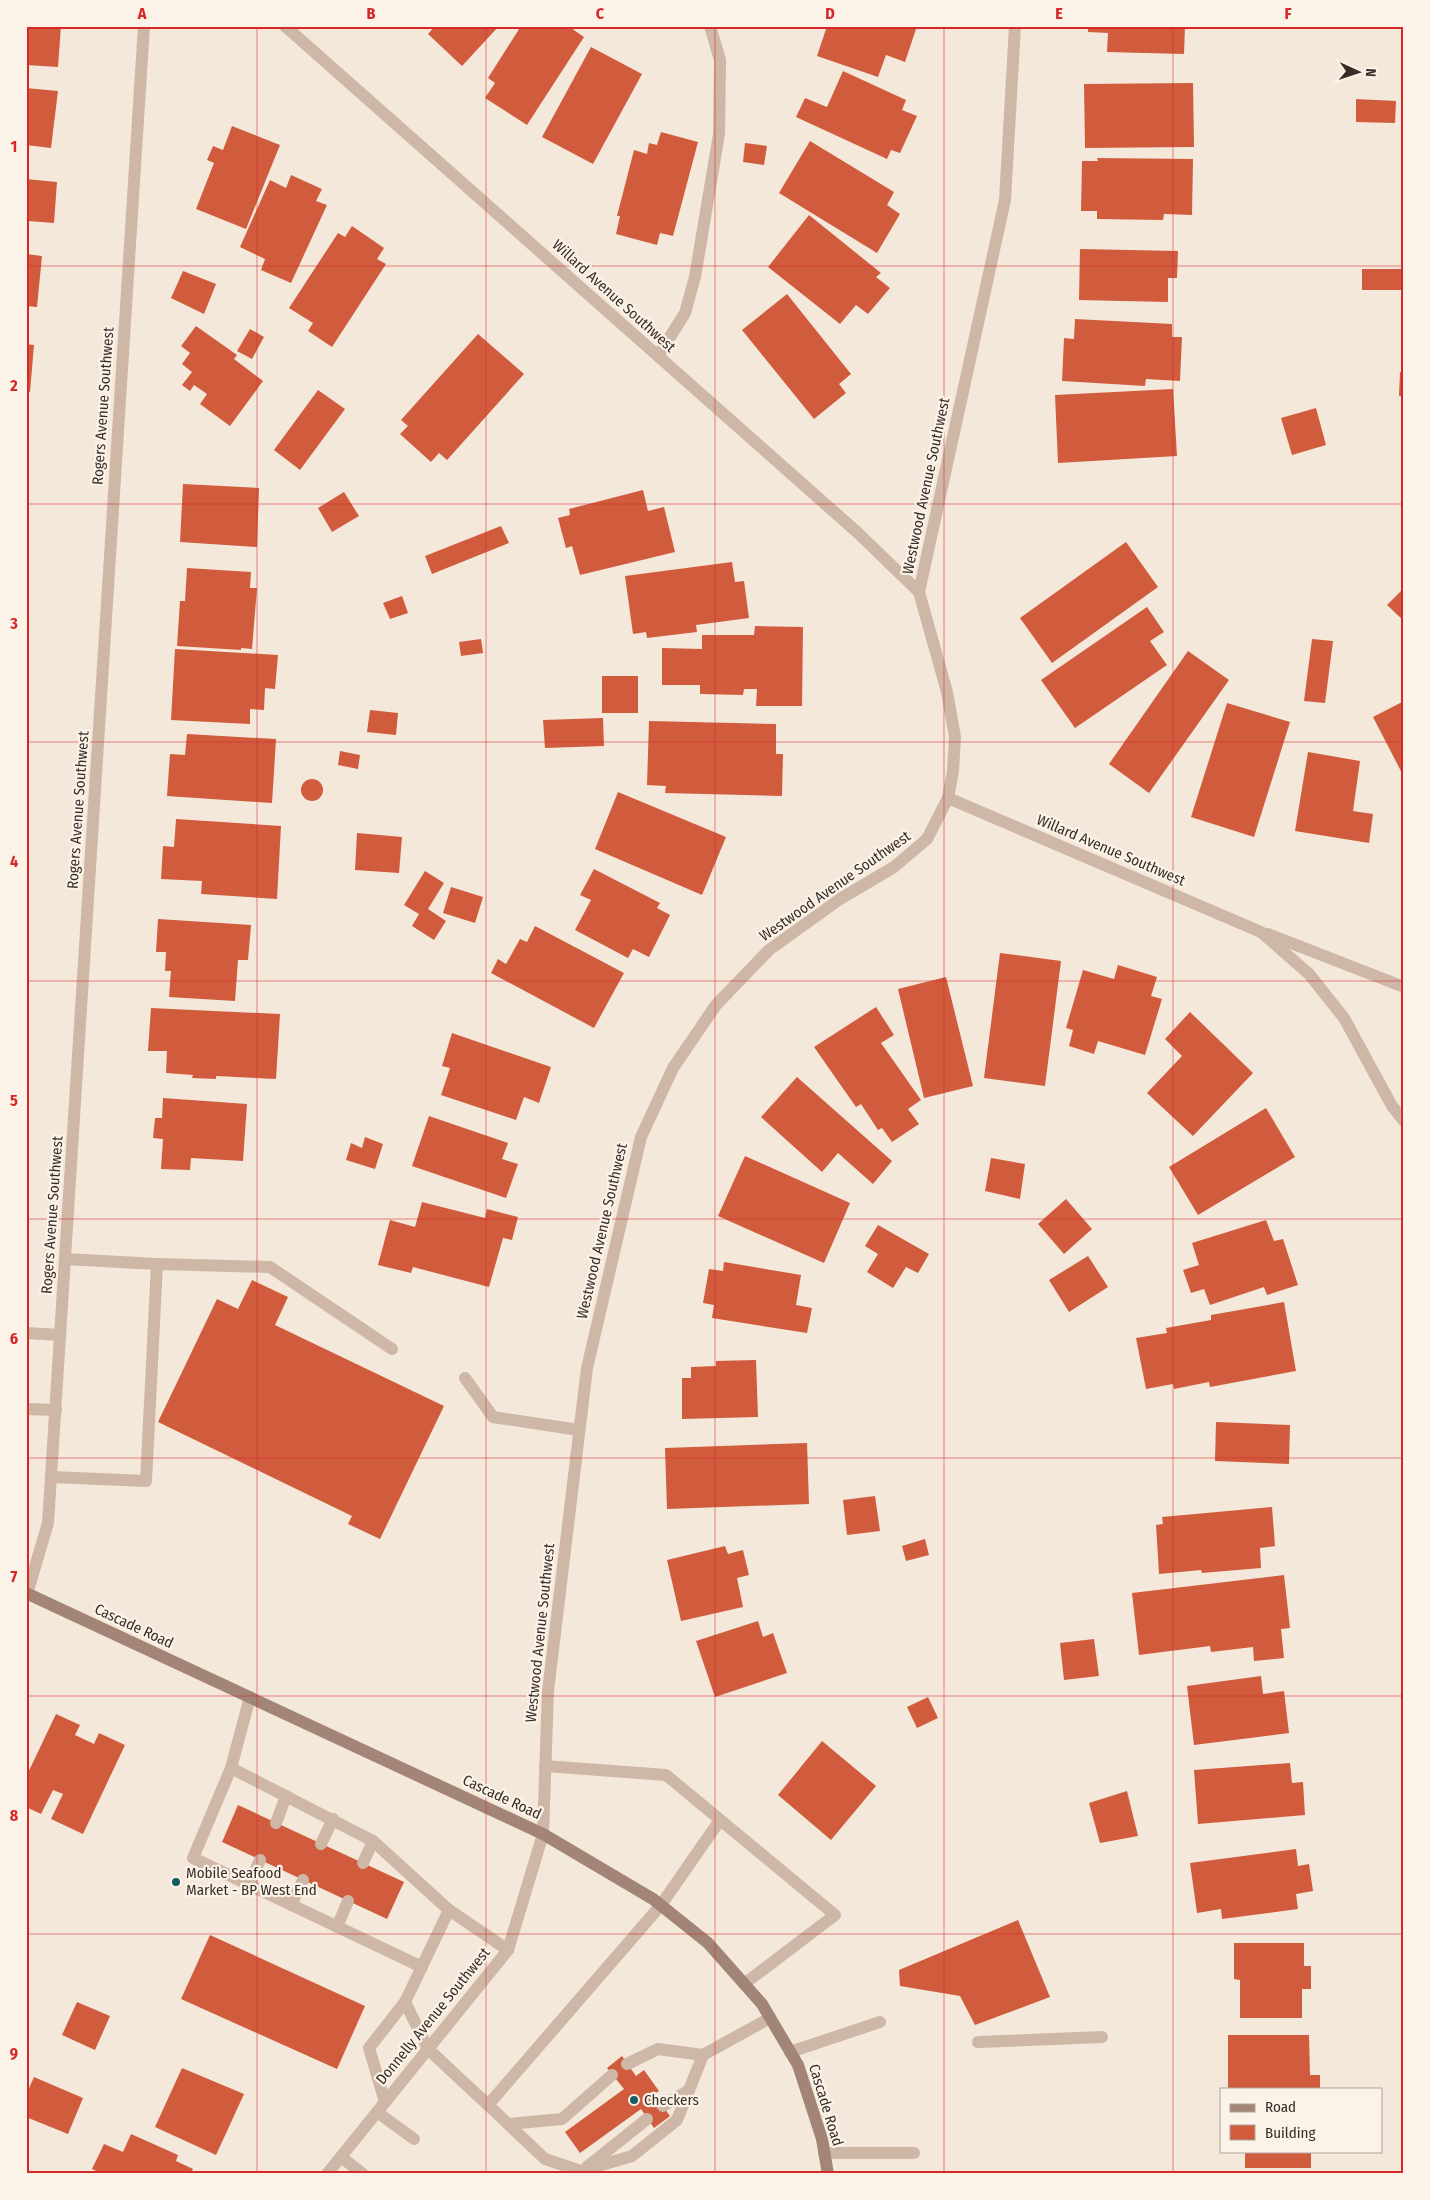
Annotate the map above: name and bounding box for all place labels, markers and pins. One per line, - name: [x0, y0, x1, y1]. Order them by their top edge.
- place label: Mobile Seafood Market - BP West End: [186, 1864, 317, 1899]
- marker: Mobile Seafood Market - BP West End: [170, 1876, 182, 1888]
- place label: Checkers: [644, 2091, 699, 2109]
- marker: Checkers: [628, 2094, 640, 2106]

